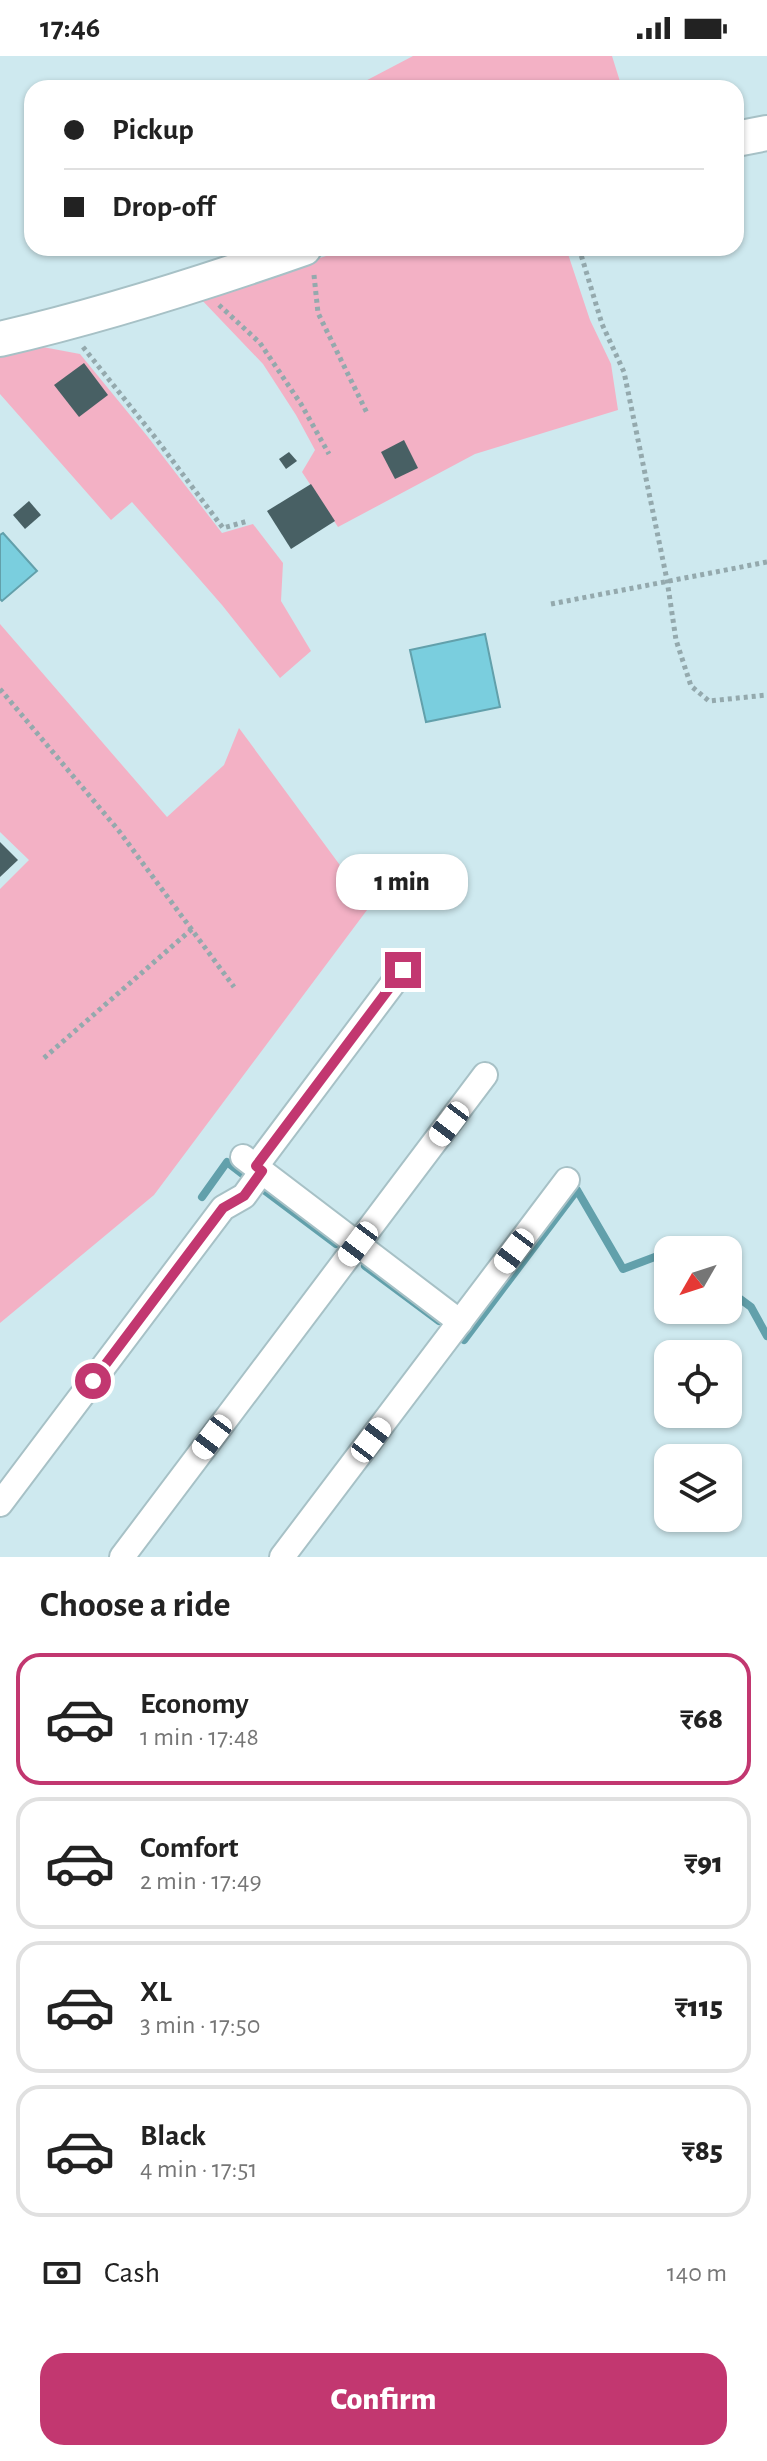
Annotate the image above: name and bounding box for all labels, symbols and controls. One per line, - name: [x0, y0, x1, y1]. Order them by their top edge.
- text: 17:46: [40, 13, 100, 43]
- text: Pickup: [112, 115, 194, 145]
- text: Drop-off: [112, 192, 215, 222]
- callout: 1 min: [337, 854, 469, 910]
- text: 1 min: [374, 869, 430, 895]
- route end: [385, 952, 421, 988]
- car: [425, 1098, 473, 1150]
- car: [334, 1218, 382, 1270]
- car: [490, 1225, 538, 1277]
- north arrow: [654, 1236, 742, 1324]
- map controls: [654, 1236, 742, 1532]
- button: locate: [654, 1340, 742, 1428]
- route start: [75, 1363, 111, 1399]
- car: [188, 1411, 236, 1463]
- car: [347, 1414, 395, 1466]
- button: layers: [654, 1444, 742, 1532]
- text: Choose a ride: [40, 1587, 230, 1623]
- icon: car: [44, 1683, 116, 1755]
- text: Economy: [140, 1689, 249, 1719]
- text: ₹68: [680, 1704, 723, 1734]
- text: 1 min · 17:48: [140, 1724, 259, 1750]
- icon: car: [44, 1827, 116, 1899]
- text: Comfort: [140, 1833, 239, 1863]
- text: ₹91: [684, 1848, 723, 1878]
- text: 2 min · 17:49: [140, 1868, 262, 1894]
- icon: car: [44, 1971, 116, 2043]
- text: XL: [140, 1977, 172, 2007]
- text: ₹115: [675, 1992, 723, 2022]
- text: 3 min · 17:50: [140, 2012, 260, 2038]
- icon: car: [44, 2115, 116, 2187]
- text: Black: [140, 2121, 206, 2151]
- text: ₹85: [682, 2136, 723, 2166]
- text: 4 min · 17:51: [140, 2156, 257, 2182]
- icon: cash: [40, 2251, 84, 2295]
- text: Cash: [104, 2258, 160, 2288]
- text: 140 m: [667, 2260, 727, 2286]
- button: Confirm: [40, 2353, 727, 2445]

